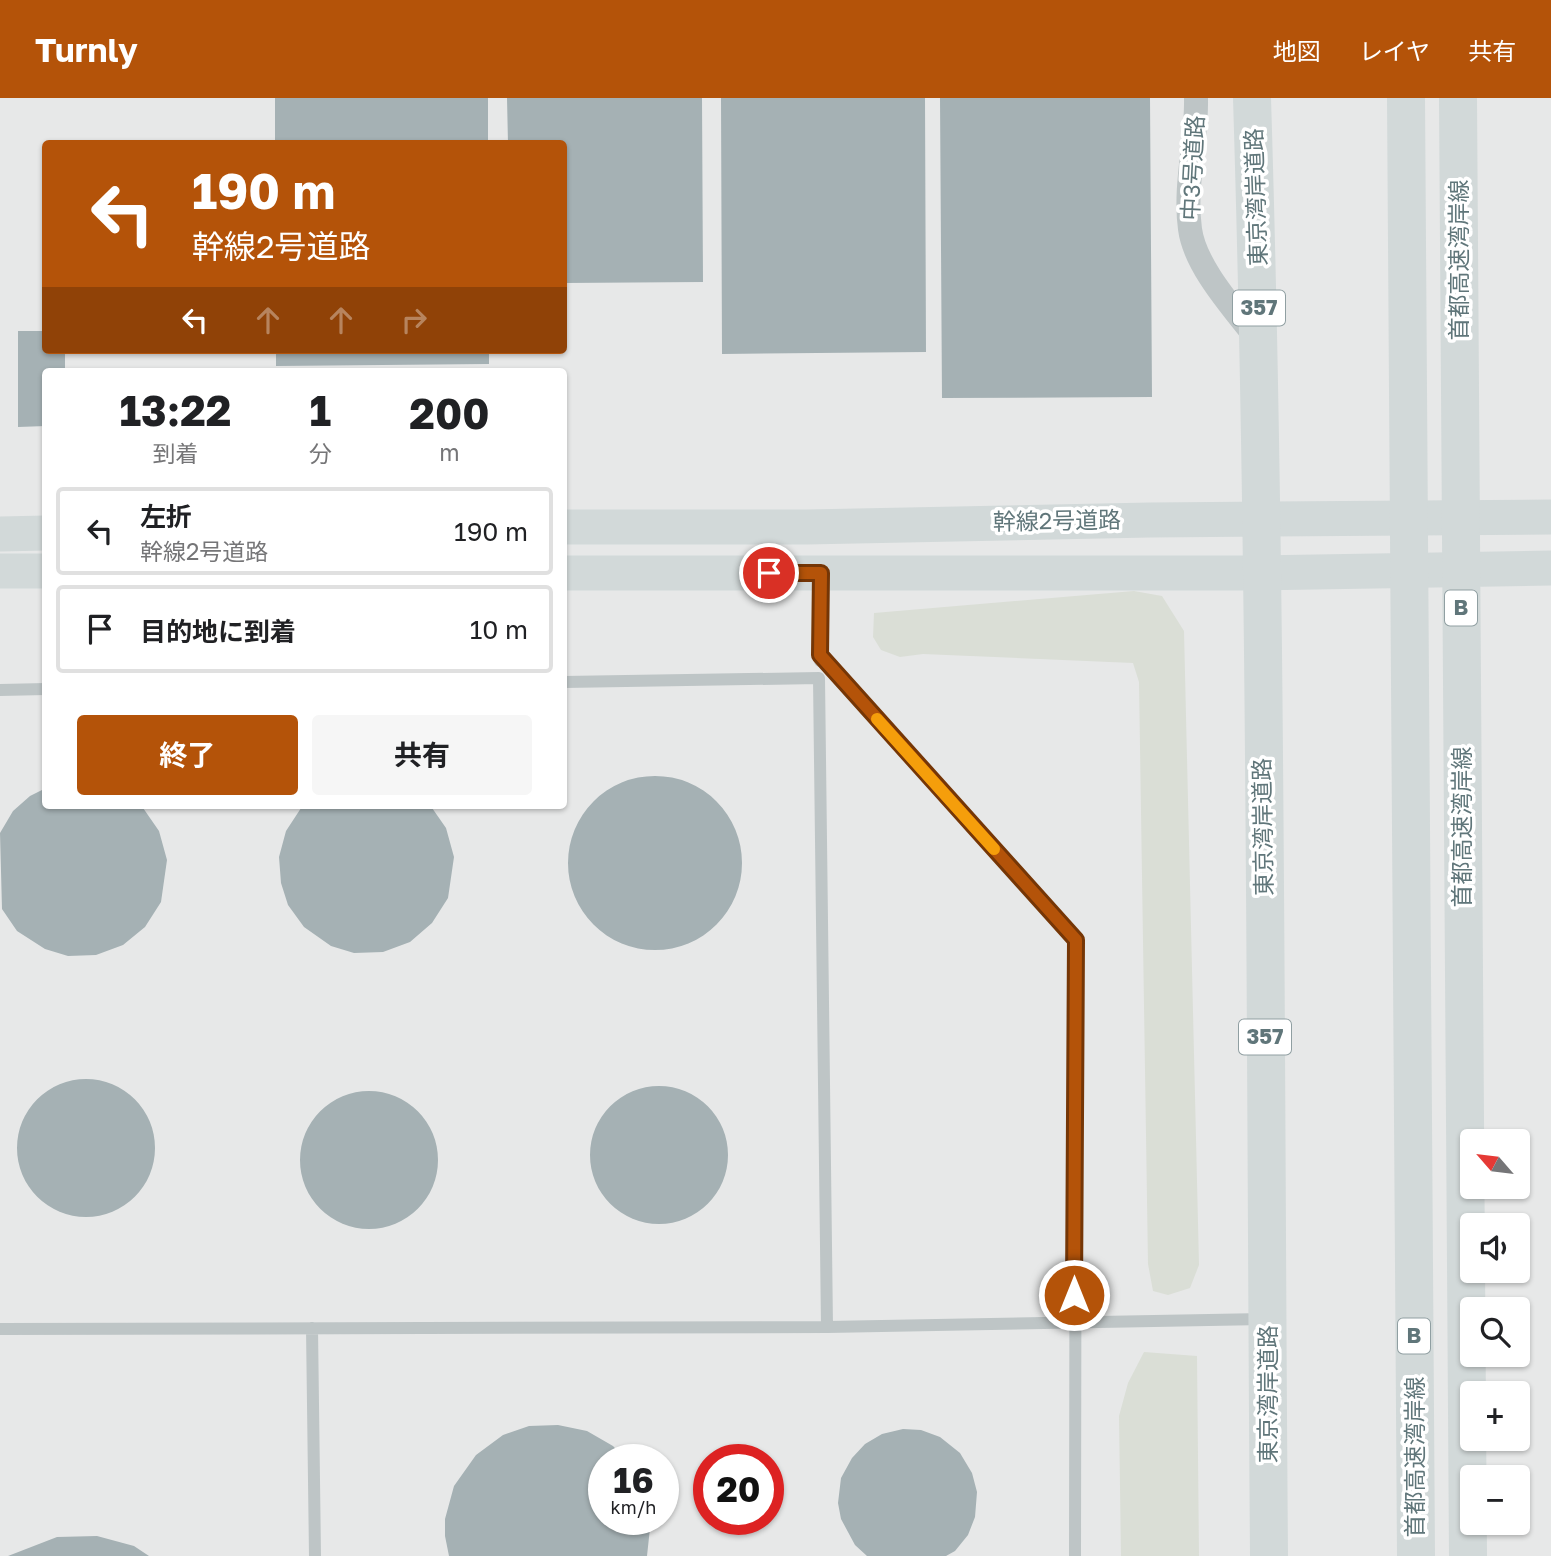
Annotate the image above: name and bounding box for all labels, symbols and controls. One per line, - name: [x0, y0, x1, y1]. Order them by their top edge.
- text: Turnly: [35, 30, 138, 69]
- text: 地図: [1273, 36, 1321, 65]
- text: レイヤ: [1359, 36, 1430, 65]
- text: 共有: [1468, 36, 1516, 65]
- street label: 中3号道路: [1175, 115, 1209, 221]
- street label: 東京湾岸道路: [1239, 128, 1271, 266]
- text: 190 m: [192, 161, 335, 220]
- icon: left: [77, 168, 168, 259]
- street label: 首都高速湾岸線: [1444, 180, 1472, 341]
- text: 幹線2号道路: [192, 227, 371, 265]
- road number: 357: [1233, 290, 1285, 326]
- icon: left: [176, 301, 214, 339]
- icon: ahead: [249, 301, 287, 339]
- icon: ahead: [322, 301, 360, 339]
- icon: right: [395, 301, 433, 339]
- text: 13:22: [119, 385, 231, 435]
- text: 1: [310, 385, 331, 435]
- text: 200: [409, 388, 490, 438]
- text: m: [439, 438, 460, 466]
- text: 到着: [152, 439, 198, 467]
- text: 分: [309, 439, 332, 467]
- text: 左折: [140, 501, 192, 532]
- street label: 幹線2号道路: [993, 505, 1121, 535]
- icon: left: [81, 512, 119, 550]
- text: 190 m: [454, 516, 528, 547]
- text: 幹線2号道路: [140, 537, 268, 565]
- pin: [739, 543, 799, 603]
- icon: arrive: [750, 554, 788, 592]
- road number: B: [1445, 590, 1477, 626]
- icon: arrive: [81, 610, 119, 648]
- text: 10 m: [470, 614, 528, 645]
- text: 目的地に到着: [140, 616, 296, 647]
- button: 終了: [77, 715, 298, 795]
- button: 共有: [312, 715, 532, 795]
- street label: 首都高速湾岸線: [1447, 747, 1475, 908]
- street label: 東京湾岸道路: [1247, 758, 1277, 896]
- road number: 357: [1239, 1020, 1291, 1054]
- north arrow: [1460, 1129, 1530, 1199]
- map controls: [1460, 1129, 1530, 1535]
- button: sound: [1460, 1213, 1530, 1283]
- position arrow: [1037, 1258, 1111, 1332]
- button: search: [1460, 1297, 1530, 1367]
- road number: B: [1398, 1318, 1430, 1354]
- street label: 東京湾岸道路: [1253, 1325, 1281, 1463]
- street label: 首都高速湾岸線: [1400, 1377, 1428, 1538]
- button: +: [1460, 1381, 1530, 1451]
- speed limit sign: 20: [693, 1444, 784, 1535]
- text: 16: [613, 1459, 654, 1501]
- button: −: [1460, 1465, 1530, 1535]
- text: km/h: [611, 1496, 656, 1518]

